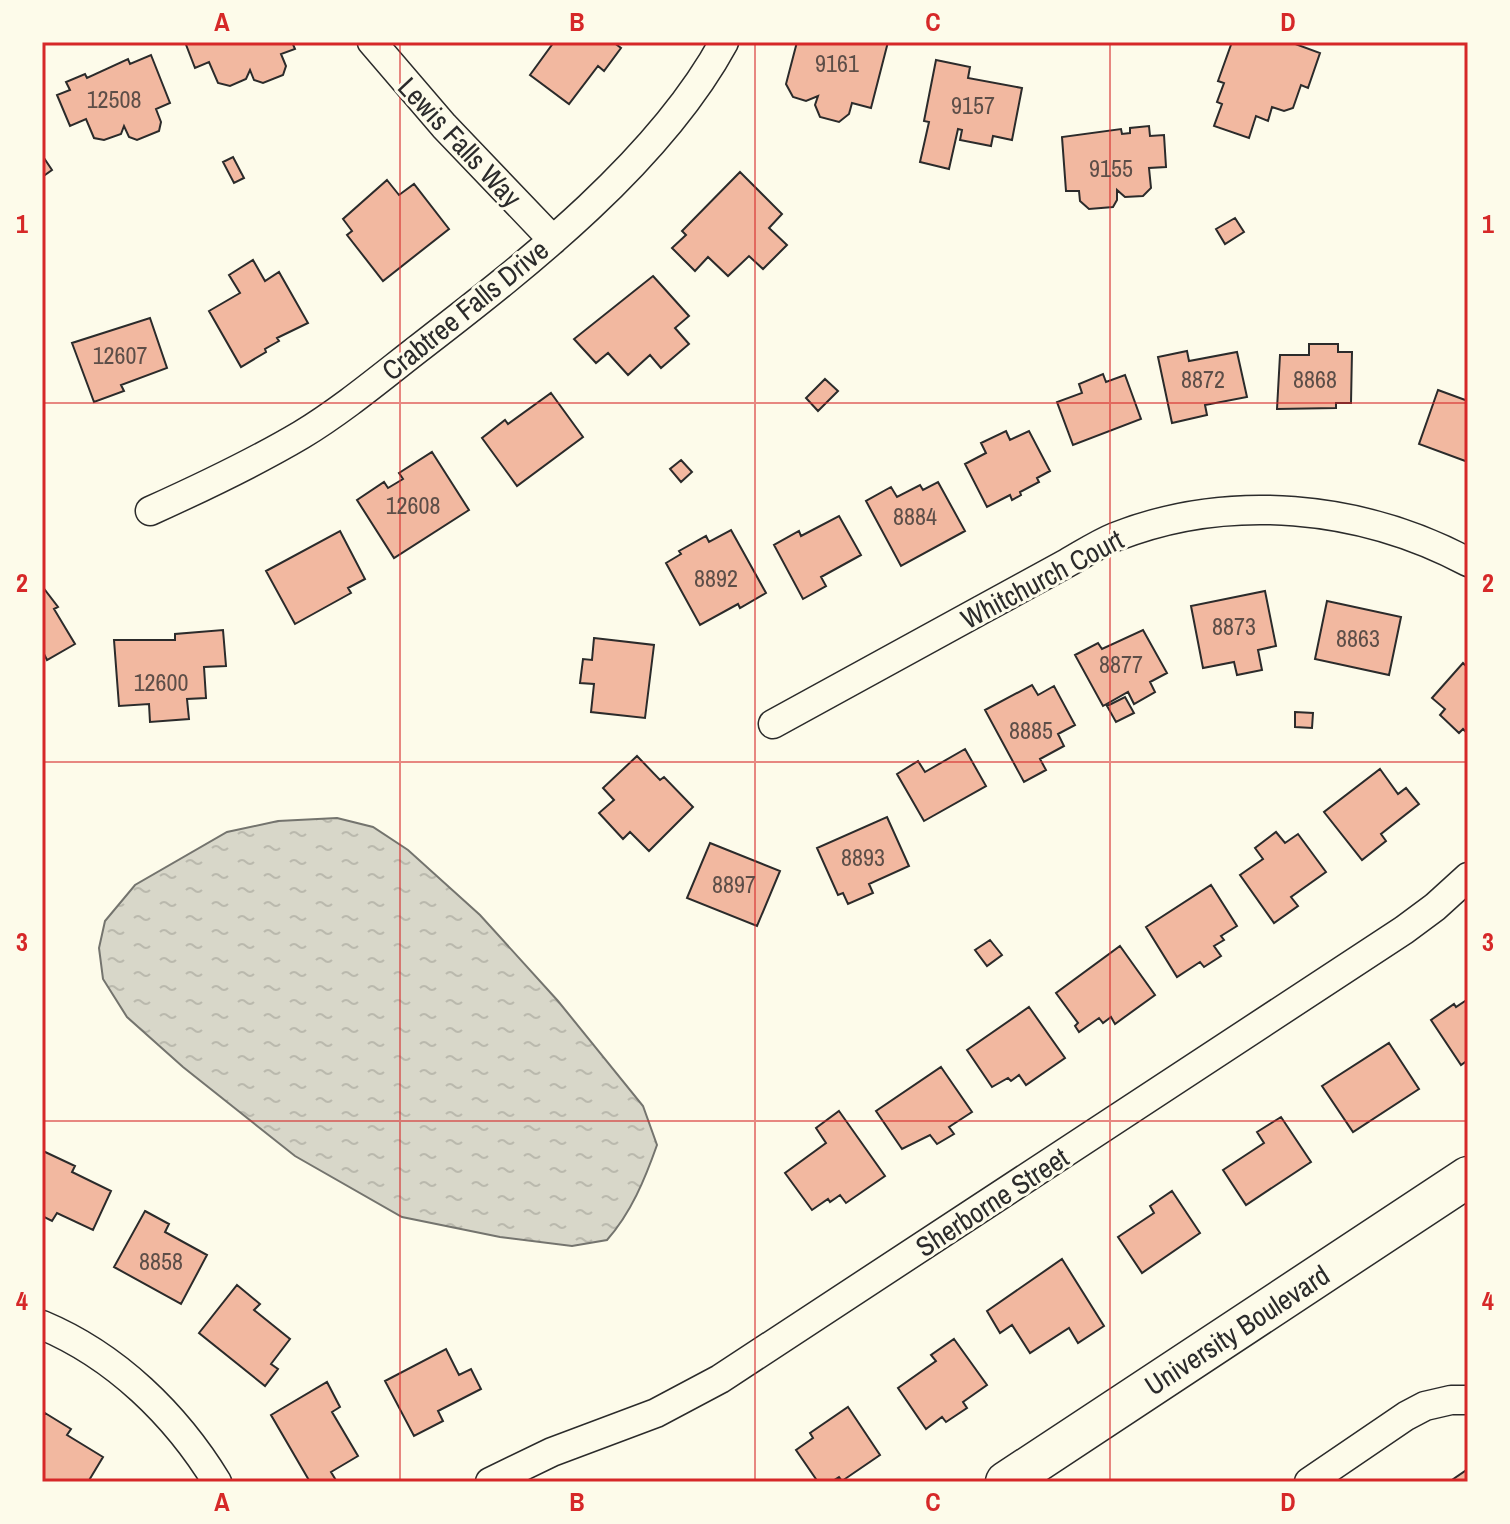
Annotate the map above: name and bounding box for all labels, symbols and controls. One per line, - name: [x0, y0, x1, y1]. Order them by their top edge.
- text: A: [214, 4, 230, 39]
- text: B: [569, 4, 585, 39]
- text: C: [925, 4, 941, 39]
- text: D: [1280, 4, 1296, 39]
- house number: 9161: [815, 47, 859, 79]
- street label: Lewis Falls Way: [390, 69, 531, 216]
- house number: 12508: [87, 83, 141, 115]
- house number: 9157: [951, 89, 995, 121]
- house number: 9155: [1089, 152, 1133, 184]
- text: 1: [16, 206, 28, 241]
- text: 1: [1482, 206, 1494, 241]
- street label: Crabtree Falls Drive: [374, 231, 556, 389]
- house number: 12607: [93, 339, 147, 371]
- house number: 8872: [1181, 363, 1225, 395]
- house number: 8868: [1293, 363, 1337, 395]
- house number: 12608: [386, 489, 440, 521]
- house number: 8884: [893, 500, 937, 532]
- street label: Whitchurch Court: [954, 520, 1130, 638]
- house number: 8892: [694, 562, 738, 594]
- text: 2: [16, 565, 28, 600]
- text: 2: [1482, 565, 1494, 600]
- house number: 8873: [1212, 610, 1256, 642]
- house number: 8863: [1336, 622, 1380, 654]
- house number: 8877: [1099, 648, 1143, 680]
- house number: 12600: [134, 666, 188, 698]
- house number: 8885: [1009, 714, 1053, 746]
- house number: 8893: [841, 841, 885, 873]
- house number: 8897: [712, 868, 756, 900]
- text: 3: [16, 924, 28, 959]
- text: 3: [1482, 924, 1494, 959]
- street label: Sherborne Street: [908, 1138, 1076, 1266]
- house number: 8858: [139, 1245, 183, 1277]
- street label: University Boulevard: [1137, 1256, 1337, 1404]
- text: 4: [16, 1283, 28, 1318]
- text: 4: [1482, 1283, 1494, 1318]
- text: A: [214, 1484, 230, 1519]
- text: B: [569, 1484, 585, 1519]
- text: C: [925, 1484, 941, 1519]
- text: D: [1280, 1484, 1296, 1519]

